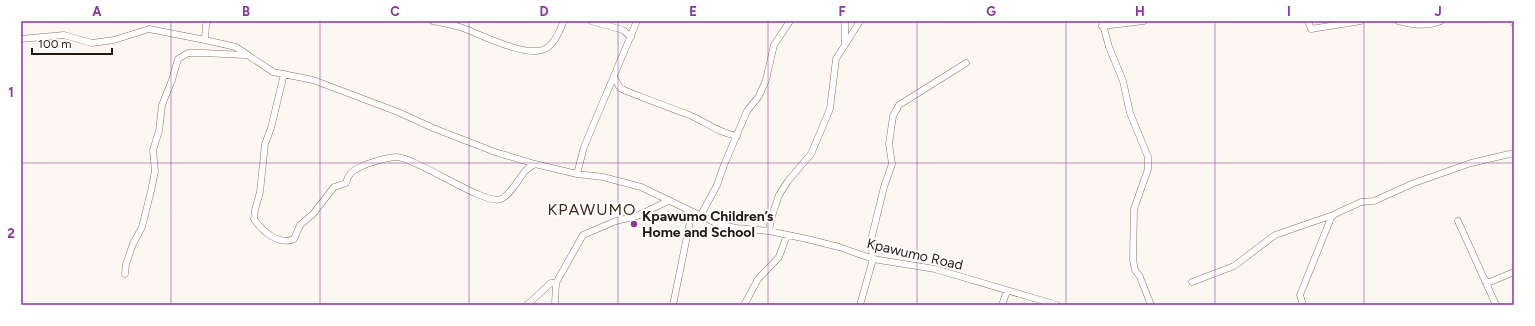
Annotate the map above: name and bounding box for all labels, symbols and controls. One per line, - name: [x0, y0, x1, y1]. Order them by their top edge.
- text: A: [92, 4, 102, 19]
- text: B: [242, 4, 250, 19]
- text: C: [390, 4, 400, 19]
- text: D: [539, 4, 549, 19]
- text: E: [689, 4, 697, 19]
- text: F: [838, 4, 846, 19]
- text: G: [986, 4, 996, 19]
- text: H: [1135, 4, 1145, 19]
- text: I: [1287, 4, 1291, 19]
- text: J: [1434, 4, 1442, 19]
- scale bar: [32, 30, 112, 56]
- text: 100 m: [38, 37, 72, 51]
- text: 1: [8, 85, 14, 100]
- district label: KPAWUMO: [548, 200, 636, 219]
- place label: Kpawumo Children’s Home and School: [642, 208, 774, 241]
- marker: Kpawumo Children’s Home and School: [629, 219, 639, 229]
- text: 2: [7, 226, 15, 241]
- street label: Kpawumo Road: [865, 235, 965, 274]

